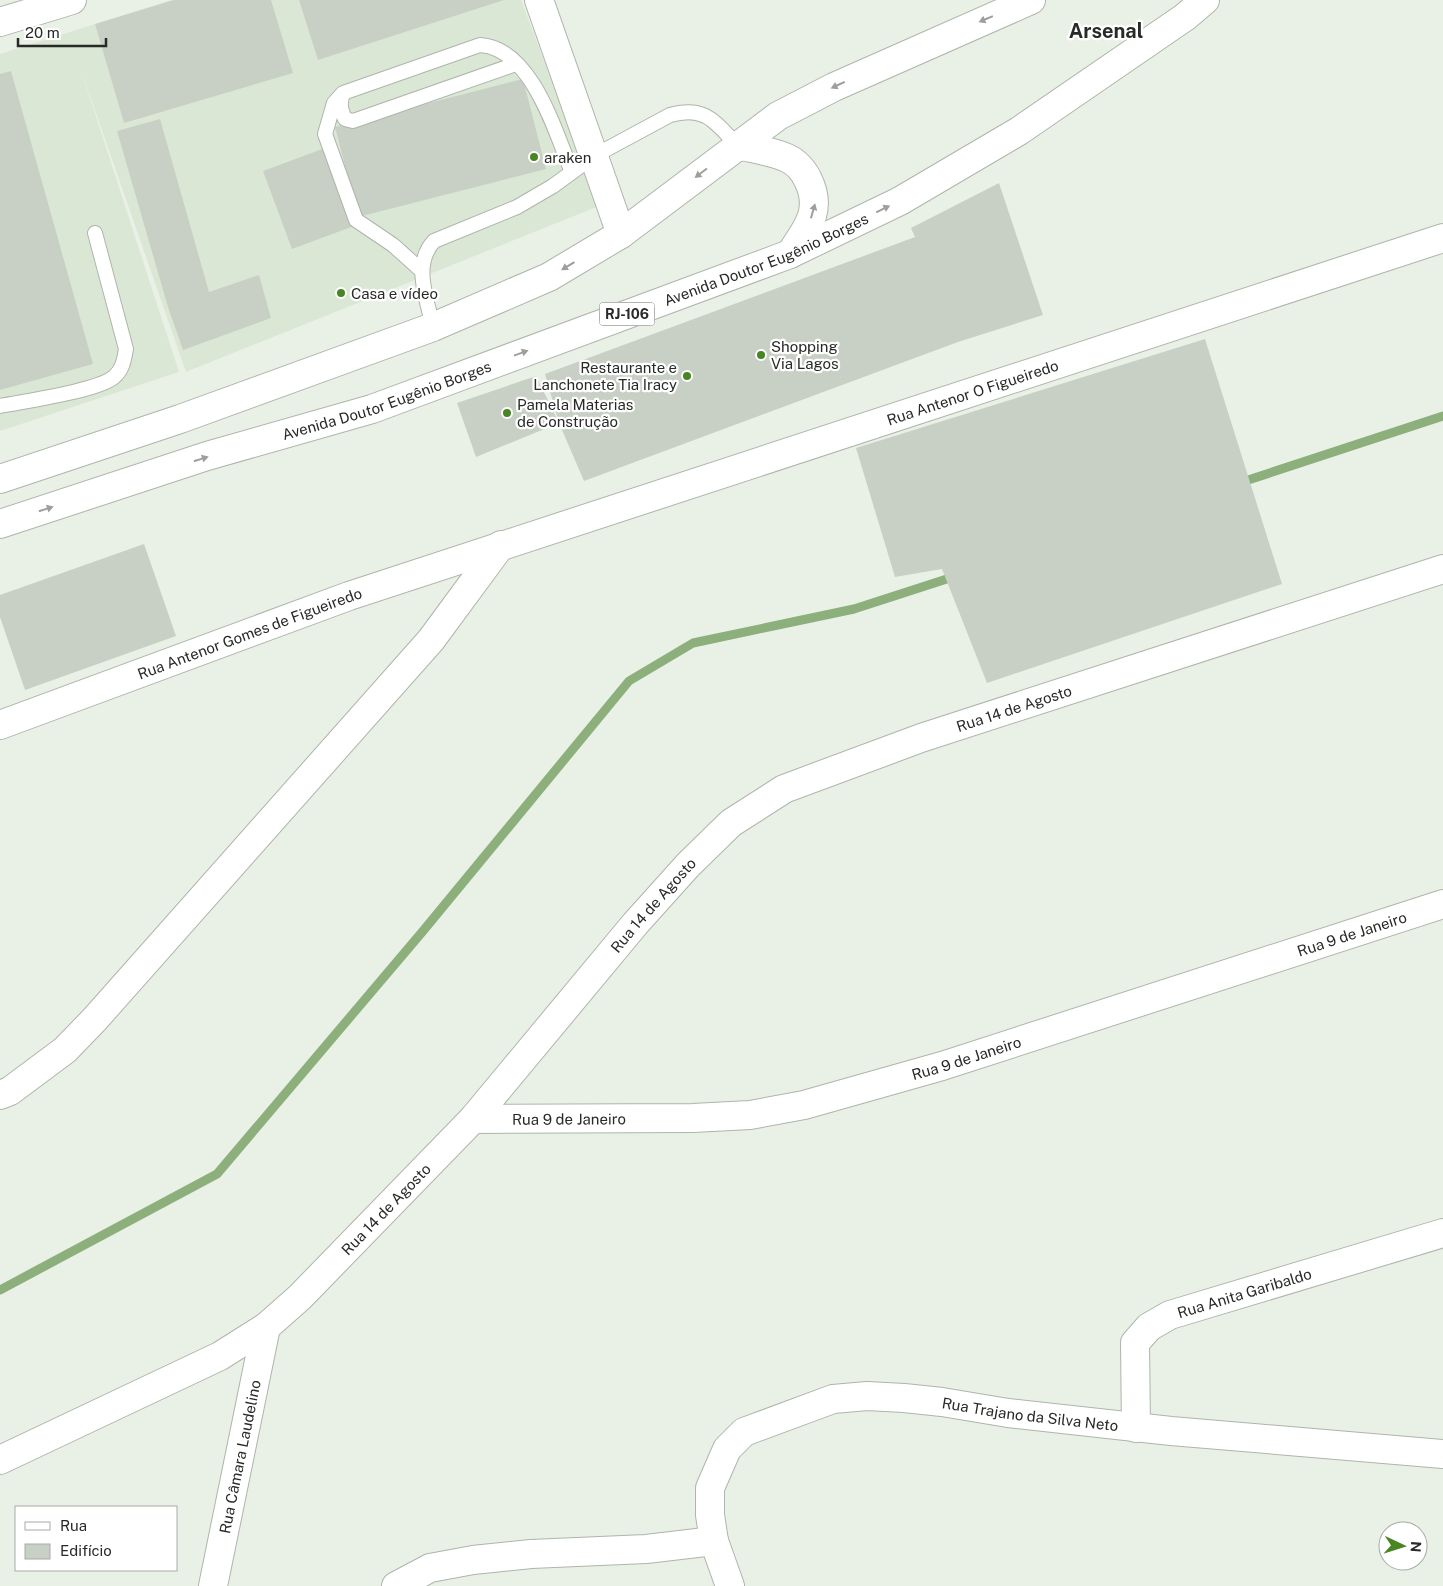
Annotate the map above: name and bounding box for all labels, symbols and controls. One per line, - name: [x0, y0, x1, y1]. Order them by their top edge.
- scale bar: [18, 15, 105, 47]
- one-way arrow: [979, 16, 993, 24]
- district label: Arsenal: [1069, 19, 1143, 43]
- text: 20 m: [25, 24, 60, 41]
- one-way arrow: [831, 82, 845, 90]
- place label: araken: [544, 149, 591, 166]
- marker: araken: [528, 151, 540, 163]
- one-way arrow: [695, 167, 708, 178]
- one-way arrow: [809, 204, 817, 219]
- one-way arrow: [876, 204, 890, 212]
- street label: Avenida Doutor Eugênio Borges: [661, 209, 871, 309]
- one-way arrow: [562, 261, 575, 270]
- place label: Casa e vídeo: [351, 285, 438, 302]
- marker: Casa e vídeo: [335, 287, 347, 299]
- road number: RJ-106: [600, 302, 654, 326]
- place label: Shopping Via Lagos: [771, 338, 839, 372]
- one-way arrow: [514, 349, 529, 357]
- marker: Shopping Via Lagos: [755, 349, 767, 361]
- street label: Rua Antenor O Figueiredo: [884, 356, 1060, 428]
- street label: Avenida Doutor Eugênio Borges: [280, 357, 493, 443]
- place label: Restaurante e Lanchonete Tia Iracy: [533, 359, 677, 393]
- marker: Restaurante e Lanchonete Tia Iracy: [681, 370, 693, 382]
- place label: Pamela Materias de Construção: [517, 396, 633, 430]
- marker: Pamela Materias de Construção: [501, 407, 513, 419]
- one-way arrow: [194, 454, 209, 462]
- one-way arrow: [39, 505, 54, 512]
- street label: Rua Antenor Gomes de Figueiredo: [135, 584, 364, 682]
- street label: Rua 14 de Agosto: [954, 681, 1074, 735]
- street label: Rua 14 de Agosto: [607, 854, 699, 956]
- street label: Rua 9 de Janeiro: [1295, 908, 1408, 959]
- street label: Rua 9 de Janeiro: [910, 1033, 1023, 1083]
- street label: Rua 9 de Janeiro: [512, 1110, 626, 1127]
- street label: Rua 14 de Agosto: [338, 1160, 434, 1258]
- street label: Rua Anita Garibaldo: [1175, 1265, 1313, 1321]
- street label: Rua Câmara Laudelino: [215, 1378, 263, 1535]
- street label: Rua Trajano da Silva Neto: [941, 1394, 1119, 1434]
- legend: [15, 1506, 178, 1571]
- text: Rua: [60, 1517, 87, 1534]
- north arrow: [1378, 1521, 1428, 1571]
- text: N: [1408, 1541, 1424, 1553]
- text: Edifício: [60, 1542, 112, 1559]

